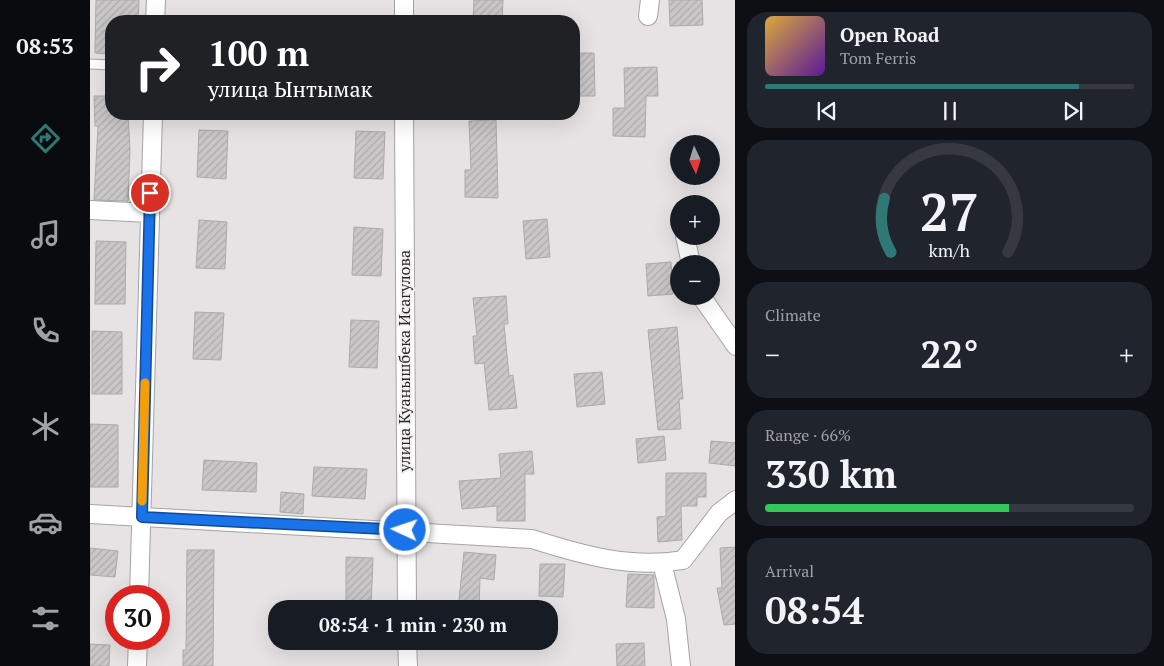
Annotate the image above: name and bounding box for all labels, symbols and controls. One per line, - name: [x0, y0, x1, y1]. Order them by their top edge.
- text: Open Road: [840, 22, 940, 47]
- text: 100 m: [208, 30, 309, 76]
- text: 08:53: [16, 31, 74, 60]
- icon: right: [125, 35, 190, 100]
- text: Tom Ferris: [840, 47, 916, 69]
- text: улица Ынтымак: [208, 74, 373, 103]
- icon: previous: [813, 97, 841, 125]
- icon: pause: [936, 97, 964, 125]
- icon: next: [1059, 97, 1087, 125]
- icon: directions: [28, 121, 63, 156]
- north arrow: [670, 135, 720, 185]
- map controls: [670, 135, 720, 305]
- pin: [129, 172, 171, 214]
- text: 27: [920, 177, 979, 246]
- icon: arrive: [136, 179, 164, 207]
- button: +: [670, 195, 720, 245]
- icon: music: [28, 217, 63, 252]
- text: km/h: [929, 238, 971, 262]
- street label: улица Куанышбека Исагулова: [393, 250, 415, 473]
- button: −: [670, 255, 720, 305]
- text: Climate: [765, 304, 821, 326]
- icon: phone: [28, 313, 63, 348]
- text: 22°: [920, 329, 979, 379]
- text: −: [765, 336, 780, 373]
- text: +: [1119, 336, 1134, 373]
- icon: climate: [28, 409, 63, 444]
- text: Range · 66%: [765, 424, 851, 446]
- text: 330 km: [765, 449, 897, 499]
- position arrow: [378, 503, 430, 555]
- icon: car: [28, 505, 63, 540]
- text: Arrival: [765, 560, 814, 582]
- speed limit sign: 30: [105, 585, 170, 650]
- text: 08:54: [765, 585, 864, 635]
- icon: filters: [28, 601, 63, 636]
- text: 08:54 · 1 min · 230 m: [319, 612, 507, 637]

